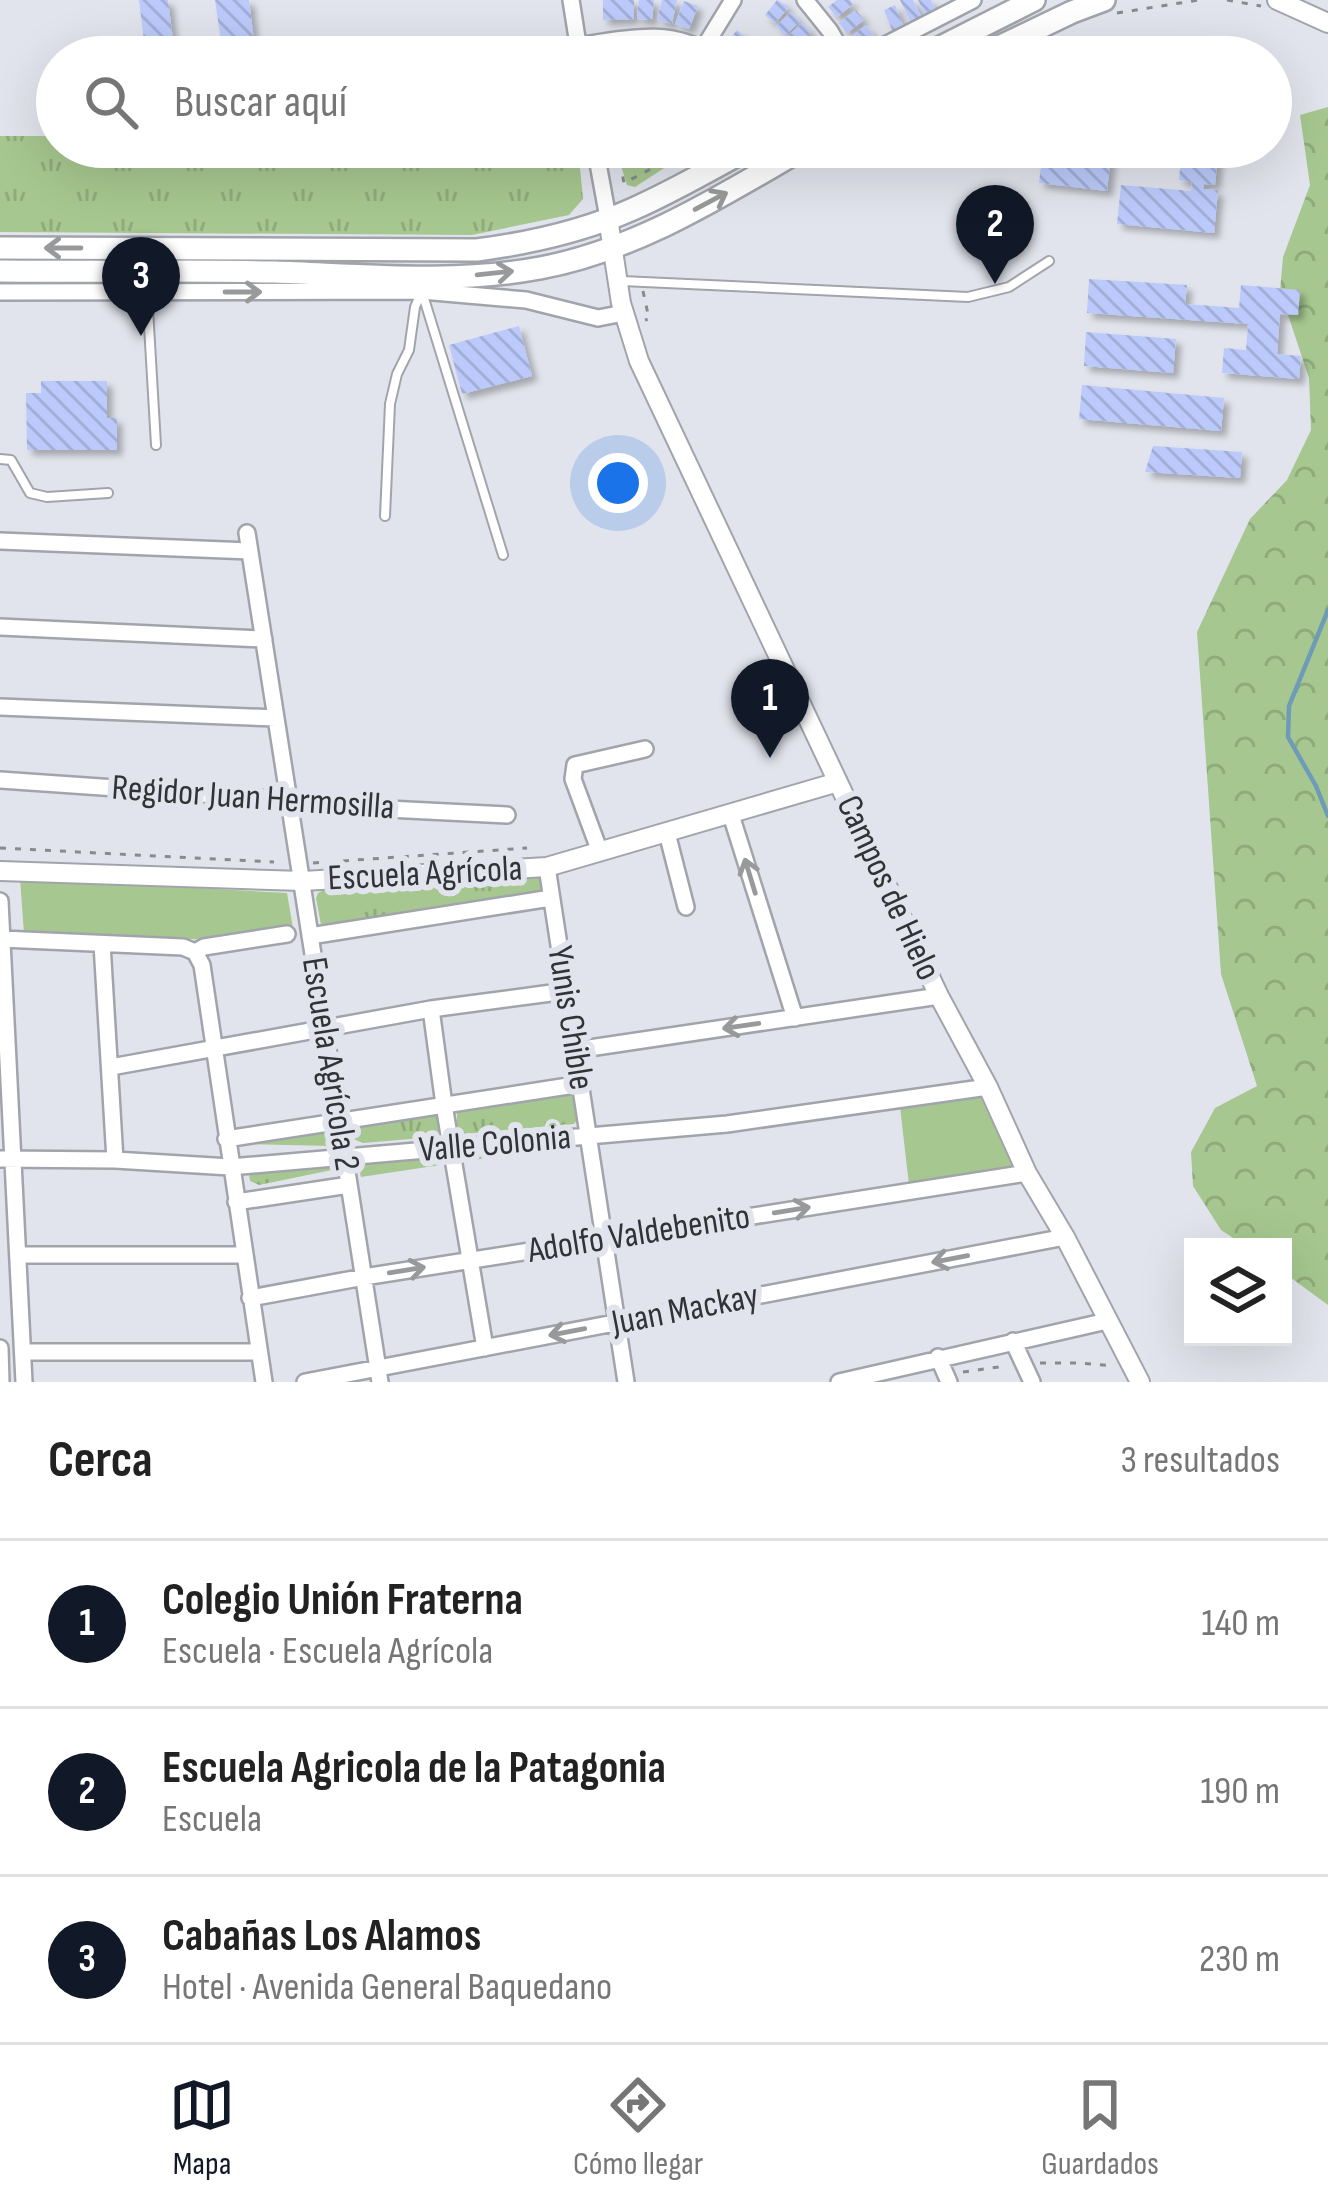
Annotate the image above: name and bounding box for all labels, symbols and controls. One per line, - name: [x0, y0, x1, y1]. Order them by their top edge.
- search box: [36, 36, 1292, 168]
- icon: search: [78, 69, 144, 135]
- text: Buscar aquí: [174, 75, 347, 130]
- pin: 2: [956, 185, 1034, 284]
- one-way arrow: [692, 189, 727, 212]
- one-way arrow: [44, 237, 83, 259]
- pin: 3: [102, 237, 180, 336]
- one-way arrow: [475, 261, 514, 283]
- one-way arrow: [223, 281, 262, 303]
- your location: [588, 453, 648, 513]
- pin: 1: [731, 659, 809, 758]
- street label: Regidor Juan Hermosilla: [110, 767, 396, 829]
- street label: Campos de Hielo: [827, 789, 949, 987]
- street label: Escuela Agrícola: [327, 847, 523, 901]
- one-way arrow: [738, 858, 760, 896]
- street label: Yunis Chible: [537, 943, 603, 1093]
- street label: Escuela Agrícola 2: [292, 954, 368, 1174]
- one-way arrow: [722, 1015, 761, 1038]
- street label: Valle Colonia: [417, 1116, 573, 1172]
- street label: Adolfo Valdebenito: [524, 1195, 753, 1273]
- one-way arrow: [772, 1198, 811, 1221]
- map controls: [1184, 1238, 1292, 1346]
- button: layers: [1184, 1238, 1292, 1346]
- one-way arrow: [932, 1249, 971, 1271]
- one-way arrow: [387, 1258, 426, 1281]
- street label: Juan Mackay: [607, 1275, 762, 1345]
- one-way arrow: [548, 1322, 587, 1344]
- text: Cerca: [48, 1430, 153, 1491]
- text: 3 resultados: [1120, 1437, 1280, 1484]
- text: Colegio Unión Fraterna: [162, 1573, 523, 1628]
- text: 1: [79, 1600, 95, 1647]
- text: 140 m: [1201, 1600, 1280, 1647]
- text: Escuela · Escuela Agrícola: [162, 1628, 493, 1675]
- text: Escuela Agricola de la Patagonia: [162, 1741, 666, 1796]
- text: 2: [78, 1768, 96, 1815]
- text: 190 m: [1200, 1768, 1280, 1815]
- text: Escuela: [162, 1796, 262, 1843]
- text: Cabañas Los Alamos: [162, 1909, 481, 1964]
- text: 3: [78, 1936, 96, 1983]
- text: 230 m: [1199, 1936, 1280, 1983]
- text: Hotel · Avenida General Baquedano: [162, 1964, 612, 2011]
- tab: Mapa: [169, 2072, 235, 2184]
- tab: Cómo llegar: [573, 2072, 703, 2184]
- tab: Guardados: [1041, 2072, 1159, 2184]

